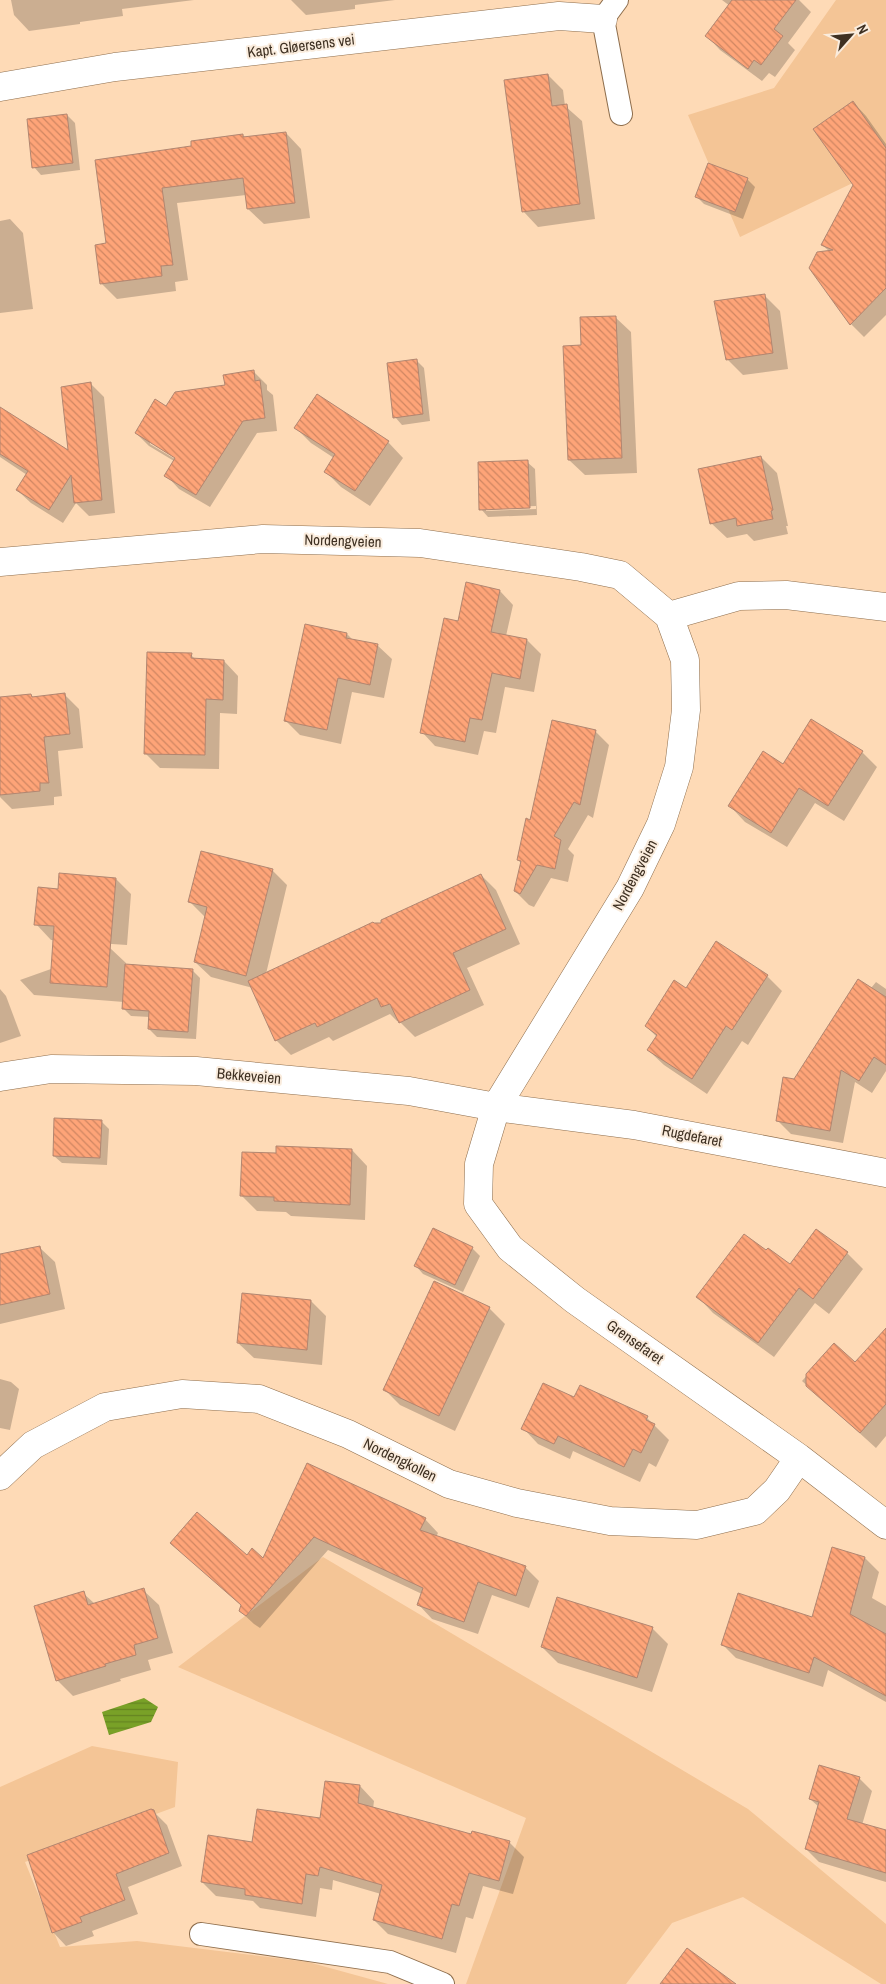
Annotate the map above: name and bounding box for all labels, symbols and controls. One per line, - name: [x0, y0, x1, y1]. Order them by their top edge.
- north arrow: [826, 10, 876, 60]
- text: N: [853, 21, 872, 37]
- street label: Kapt. Gløersens vei: [246, 28, 356, 63]
- street label: Nordengveien: [304, 529, 382, 552]
- street label: Nordengveien: [607, 836, 662, 914]
- street label: Bekkeveien: [216, 1062, 282, 1089]
- street label: Rugdefaret: [660, 1119, 725, 1152]
- street label: Grensefaret: [603, 1314, 668, 1369]
- street label: Nordengkollen: [360, 1433, 440, 1486]

